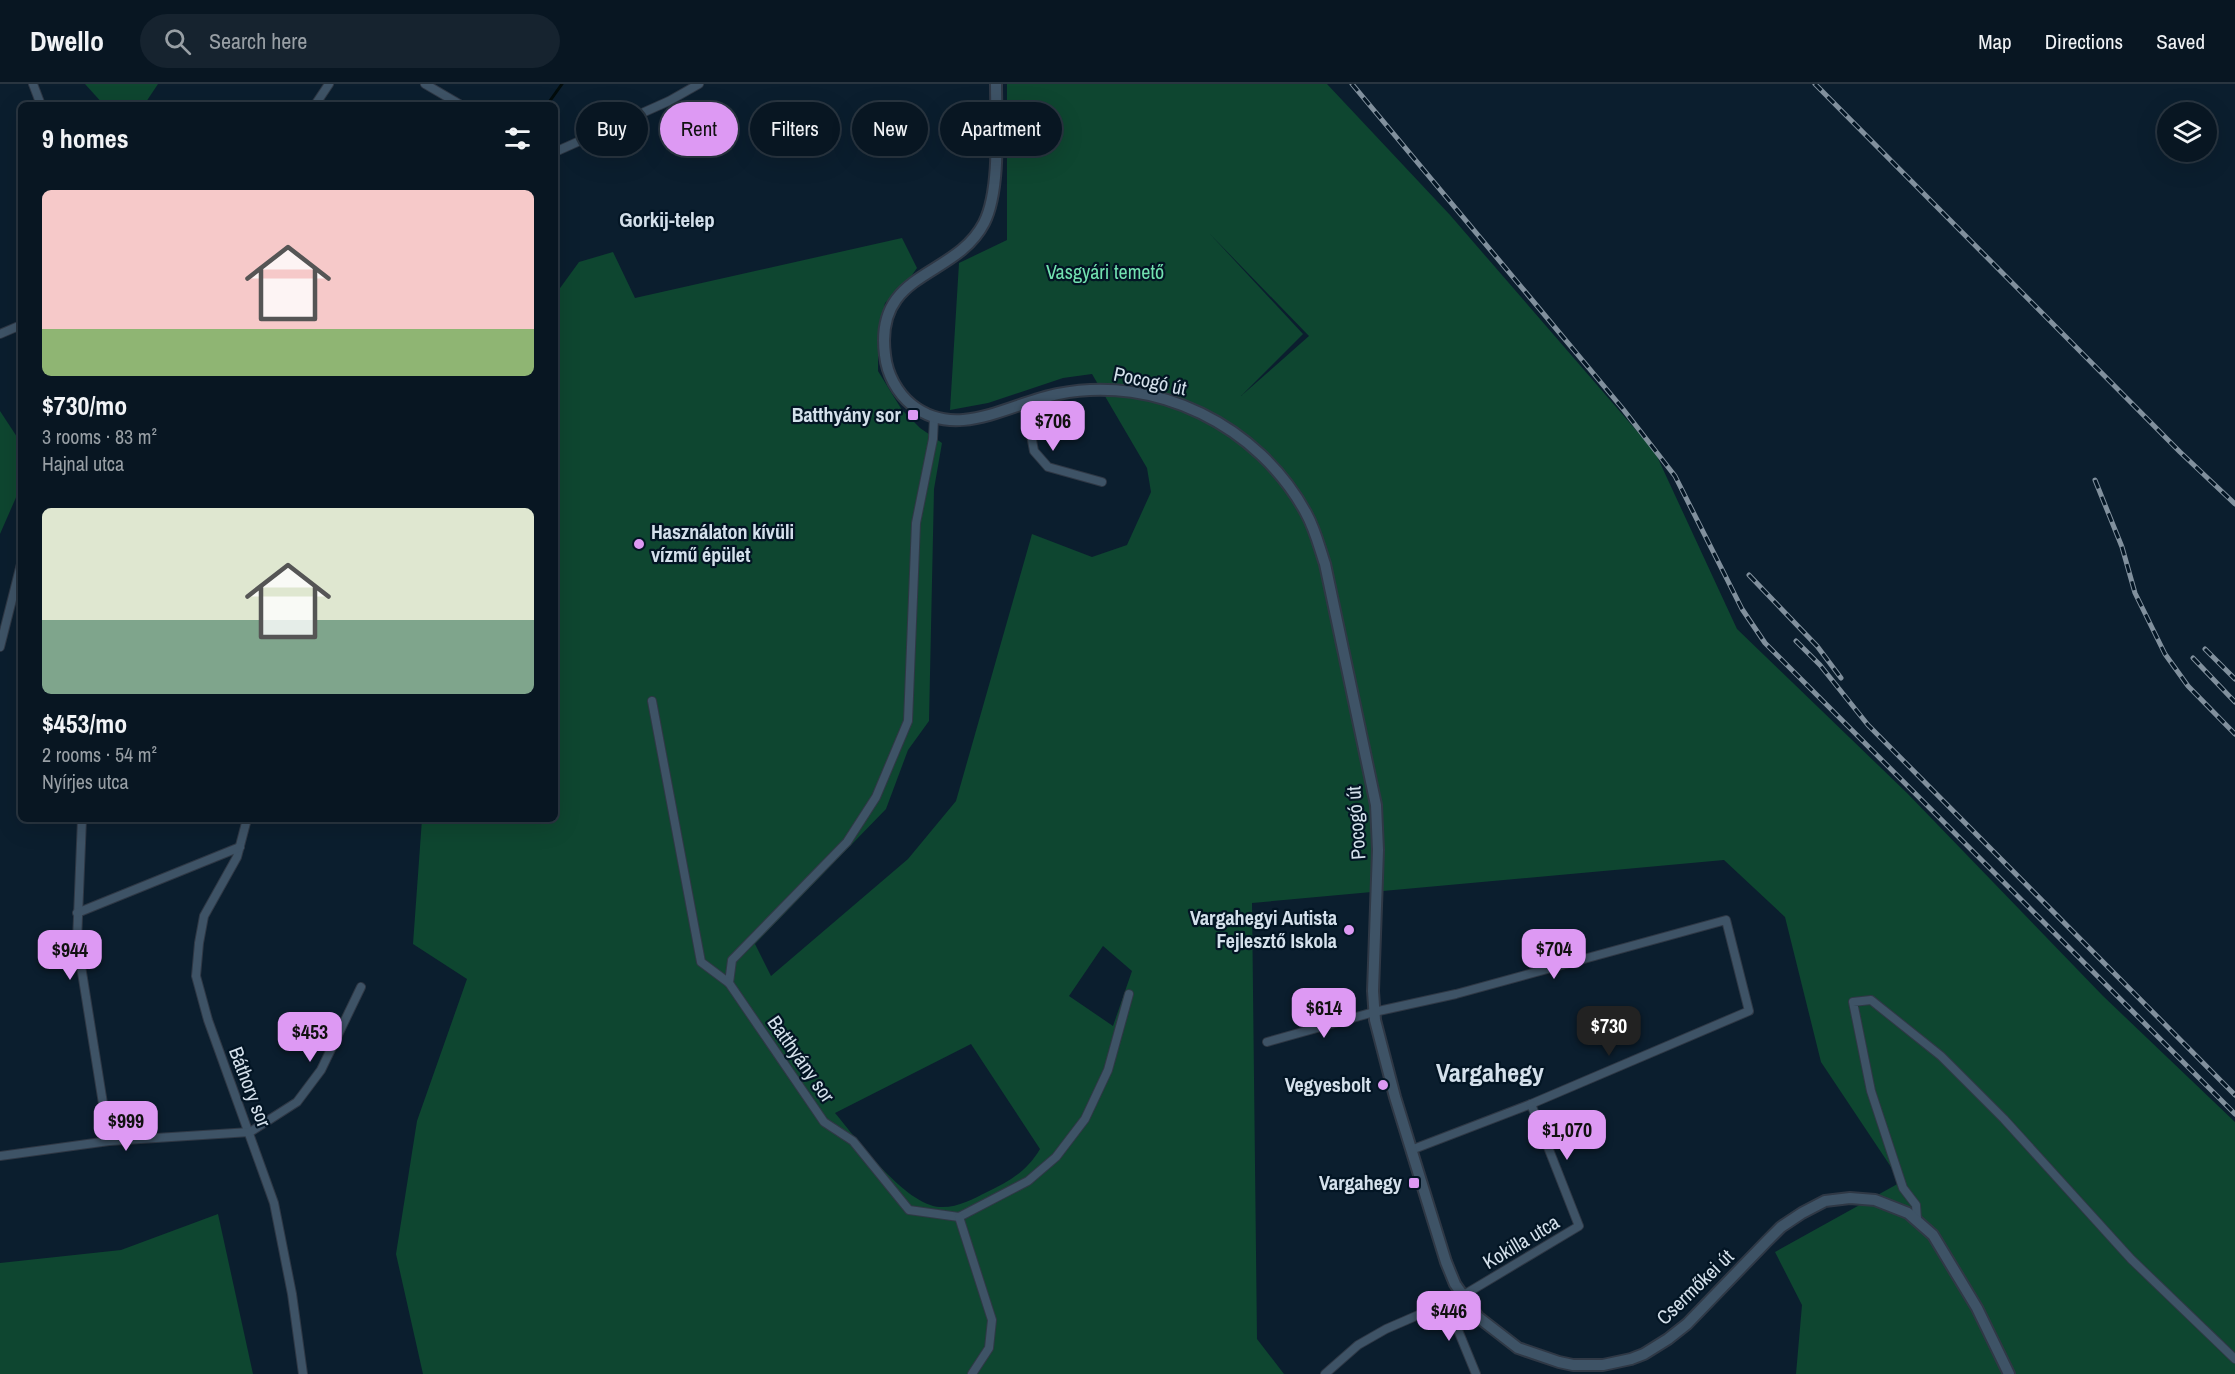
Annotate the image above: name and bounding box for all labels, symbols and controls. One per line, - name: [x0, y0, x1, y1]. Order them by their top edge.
- search box: [140, 14, 560, 68]
- text: Dwello: [30, 22, 104, 60]
- icon: search: [161, 25, 194, 58]
- text: Search here: [209, 26, 307, 56]
- text: Map: [1978, 27, 2012, 56]
- text: Directions: [2045, 27, 2123, 56]
- text: Saved: [2156, 27, 2205, 56]
- chip: Buy: [576, 102, 648, 156]
- chip: Rent: [660, 102, 738, 156]
- chip: Filters: [750, 102, 840, 156]
- chip: New: [852, 102, 928, 156]
- chip: Apartment: [940, 102, 1062, 156]
- map controls: [2157, 102, 2217, 162]
- button: layers: [2157, 102, 2217, 162]
- text: 9 homes: [42, 121, 129, 156]
- icon: filters: [501, 122, 534, 155]
- district label: Gorkij-telep: [619, 205, 715, 234]
- icon: home: [234, 229, 342, 337]
- park label: Vasgyári temető: [1046, 258, 1164, 285]
- street label: Pocogó út: [1111, 360, 1189, 401]
- text: $730/mo: [42, 388, 127, 423]
- place label: Batthyány sor: [792, 401, 902, 428]
- pin: $706: [1017, 401, 1089, 452]
- text: $706: [1035, 407, 1071, 434]
- marker: Batthyány sor: [906, 408, 920, 422]
- text: 3 rooms · 83 m²: [42, 423, 157, 450]
- text: Hajnal utca: [42, 450, 124, 477]
- place label: Használaton kívüli vízmű épület: [651, 518, 794, 568]
- marker: Használaton kívüli vízmű épület: [632, 537, 646, 551]
- icon: home: [234, 547, 342, 655]
- text: $453/mo: [42, 706, 127, 741]
- text: 2 rooms · 54 m²: [42, 741, 157, 768]
- text: Nyírjes utca: [42, 768, 129, 795]
- street label: Pocogó út: [1339, 785, 1372, 861]
- place label: Vargahegyi Autista Fejlesztő Iskola: [1190, 904, 1337, 954]
- marker: Vargahegyi Autista Fejlesztő Iskola: [1342, 923, 1356, 937]
- pin: $704: [1518, 929, 1590, 980]
- pin: $944: [34, 930, 106, 981]
- text: $704: [1536, 935, 1572, 962]
- text: $944: [52, 936, 88, 963]
- pin: $614: [1288, 988, 1360, 1039]
- text: $614: [1306, 994, 1342, 1021]
- pin: $730: [1573, 1006, 1645, 1057]
- street label: Batthyány sor: [762, 1010, 842, 1108]
- pin: $453: [274, 1012, 346, 1063]
- text: $730: [1591, 1012, 1627, 1039]
- text: $453: [292, 1018, 328, 1045]
- street label: Báthory sor: [223, 1043, 278, 1131]
- district label: Vargahegy: [1436, 1055, 1544, 1090]
- place label: Vegyesbolt: [1285, 1071, 1372, 1098]
- marker: Vegyesbolt: [1376, 1078, 1390, 1092]
- pin: $999: [90, 1101, 162, 1152]
- text: $999: [108, 1107, 144, 1134]
- pin: $1,070: [1518, 1110, 1616, 1161]
- text: $1,070: [1542, 1116, 1592, 1143]
- place label: Vargahegy: [1319, 1169, 1403, 1196]
- marker: Vargahegy: [1407, 1176, 1421, 1190]
- street label: Kokilla utca: [1477, 1208, 1564, 1275]
- street label: Csermőkei út: [1650, 1243, 1739, 1330]
- pin: $446: [1413, 1291, 1485, 1342]
- text: $446: [1431, 1297, 1467, 1324]

